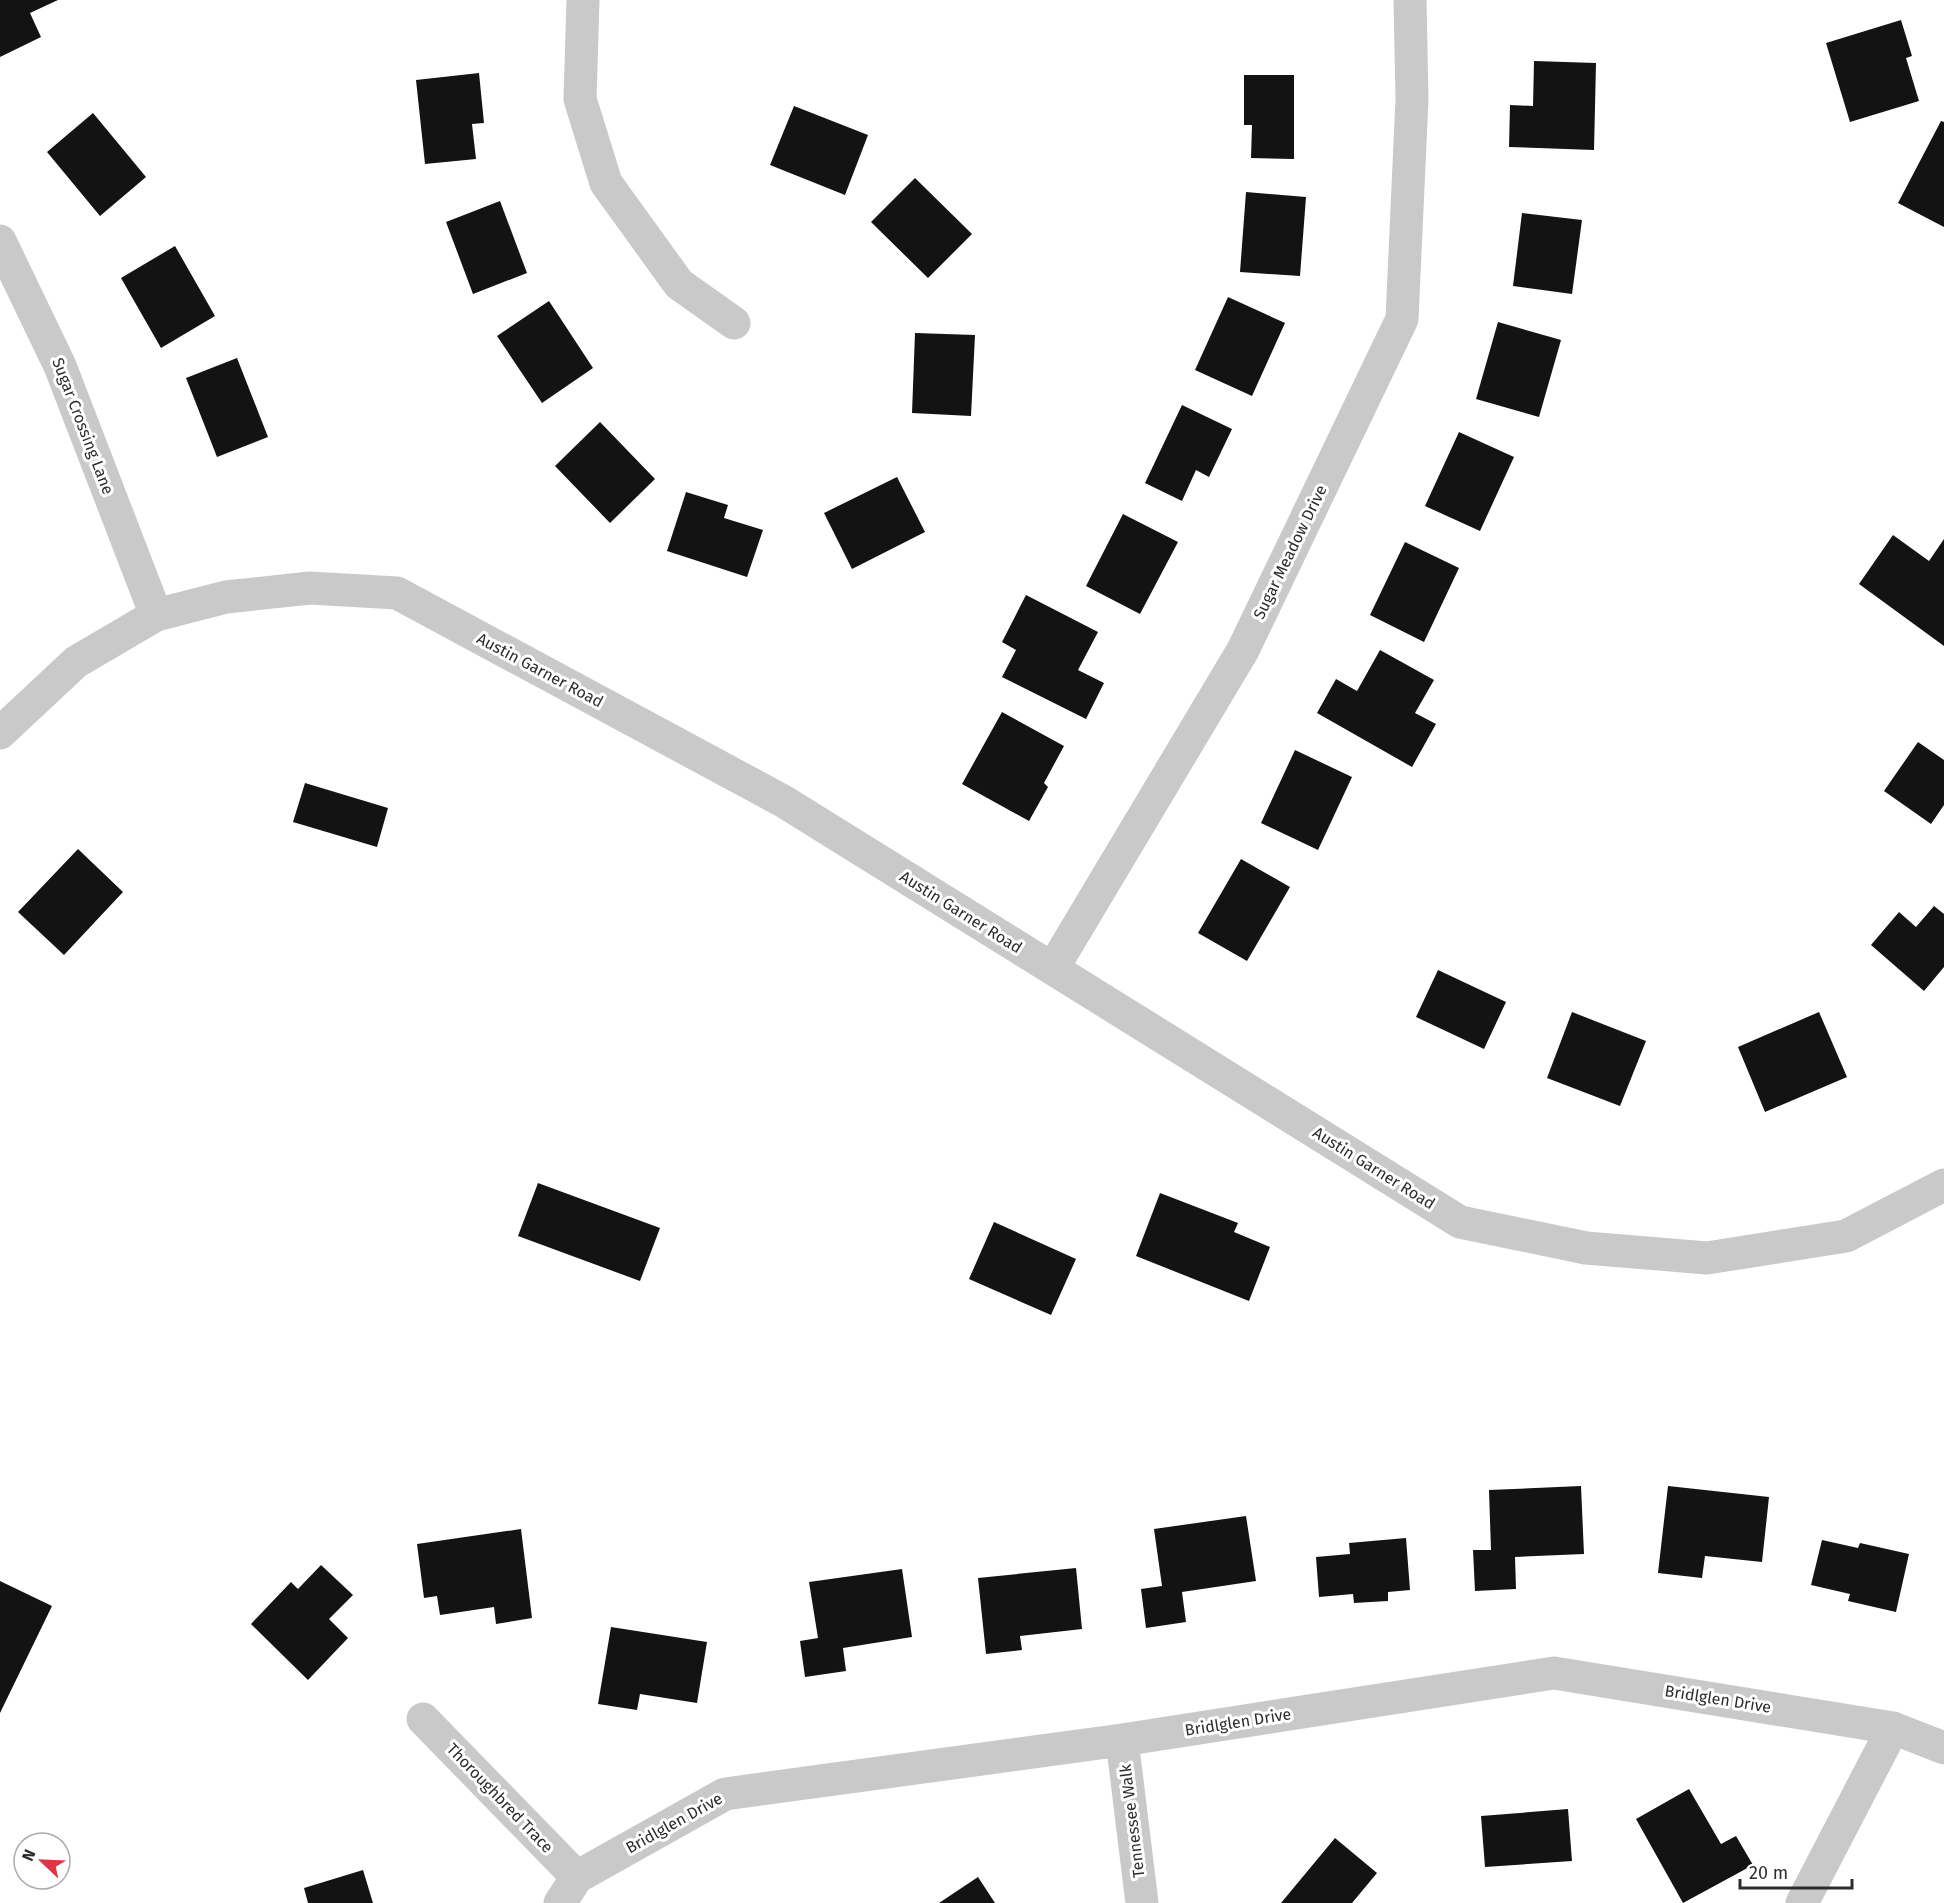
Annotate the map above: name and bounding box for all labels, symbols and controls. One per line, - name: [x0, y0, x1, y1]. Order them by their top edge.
- street label: Sugar Crossing Lane: [48, 355, 118, 497]
- street label: Sugar Meadow Drive: [1249, 482, 1331, 622]
- street label: Austin Garner Road: [474, 629, 606, 711]
- street label: Austin Garner Road: [896, 867, 1026, 957]
- street label: Austin Garner Road: [1309, 1123, 1439, 1213]
- street label: Bridlglen Drive: [1663, 1681, 1773, 1717]
- street label: Bridlglen Drive: [1183, 1704, 1293, 1740]
- street label: Thoroughbred Trace: [443, 1739, 557, 1857]
- street label: Tennessee Walk: [1116, 1762, 1148, 1879]
- street label: Bridlglen Drive: [622, 1789, 726, 1857]
- north arrow: [12, 1831, 72, 1891]
- text: N: [18, 1847, 39, 1864]
- scale bar: [1740, 1852, 1852, 1890]
- text: 20 m: [1749, 1862, 1788, 1884]

